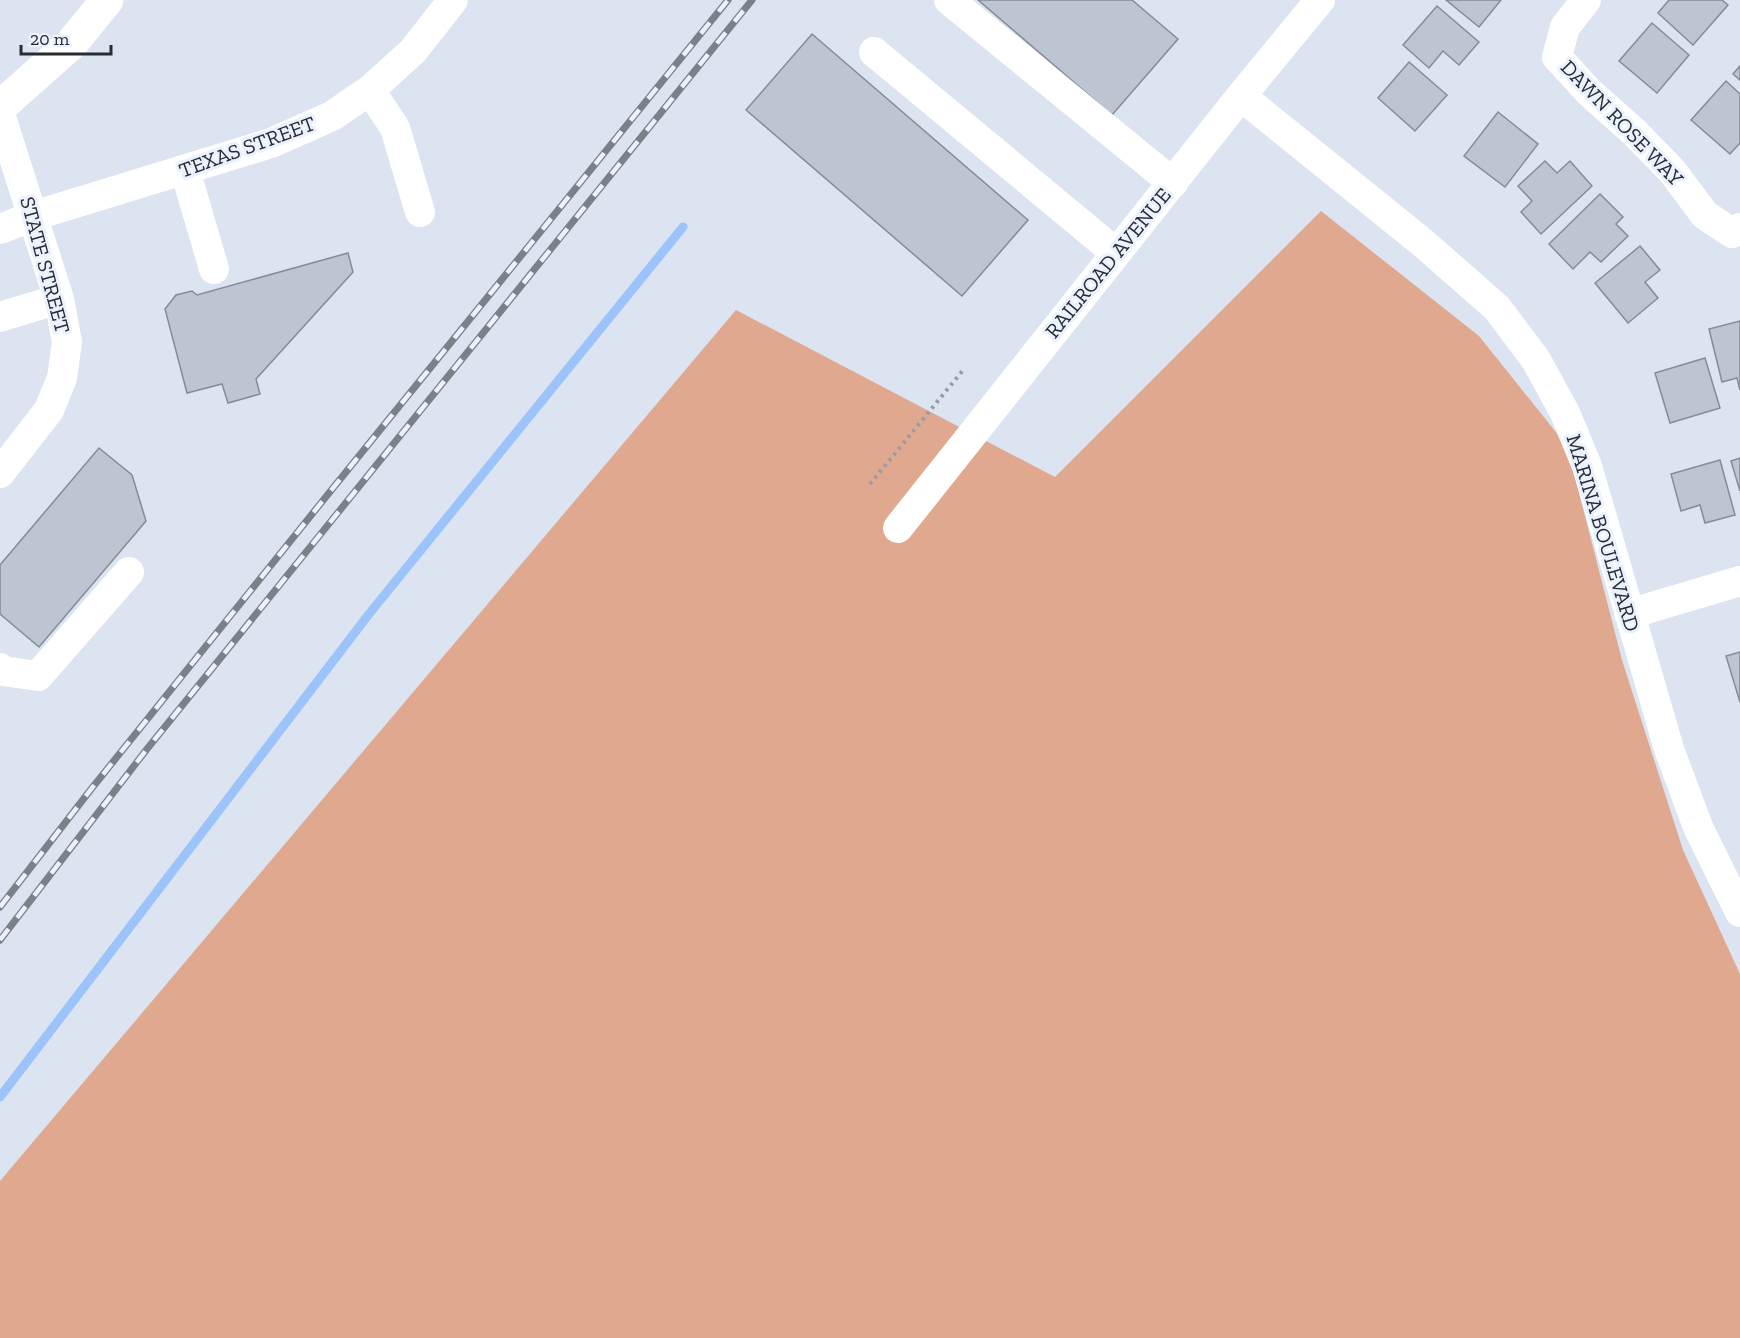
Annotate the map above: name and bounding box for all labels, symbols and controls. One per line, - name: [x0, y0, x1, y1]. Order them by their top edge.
- scale bar: [21, 18, 111, 56]
- text: 20 m: [30, 28, 70, 50]
- street label: DAWN ROSE WAY: [1556, 54, 1689, 191]
- street label: TEXAS STREET: [175, 110, 318, 183]
- street label: RAILROAD AVENUE: [1039, 183, 1176, 343]
- street label: STATE STREET: [15, 194, 76, 336]
- street label: MARINA BOULEVARD: [1562, 431, 1645, 634]

